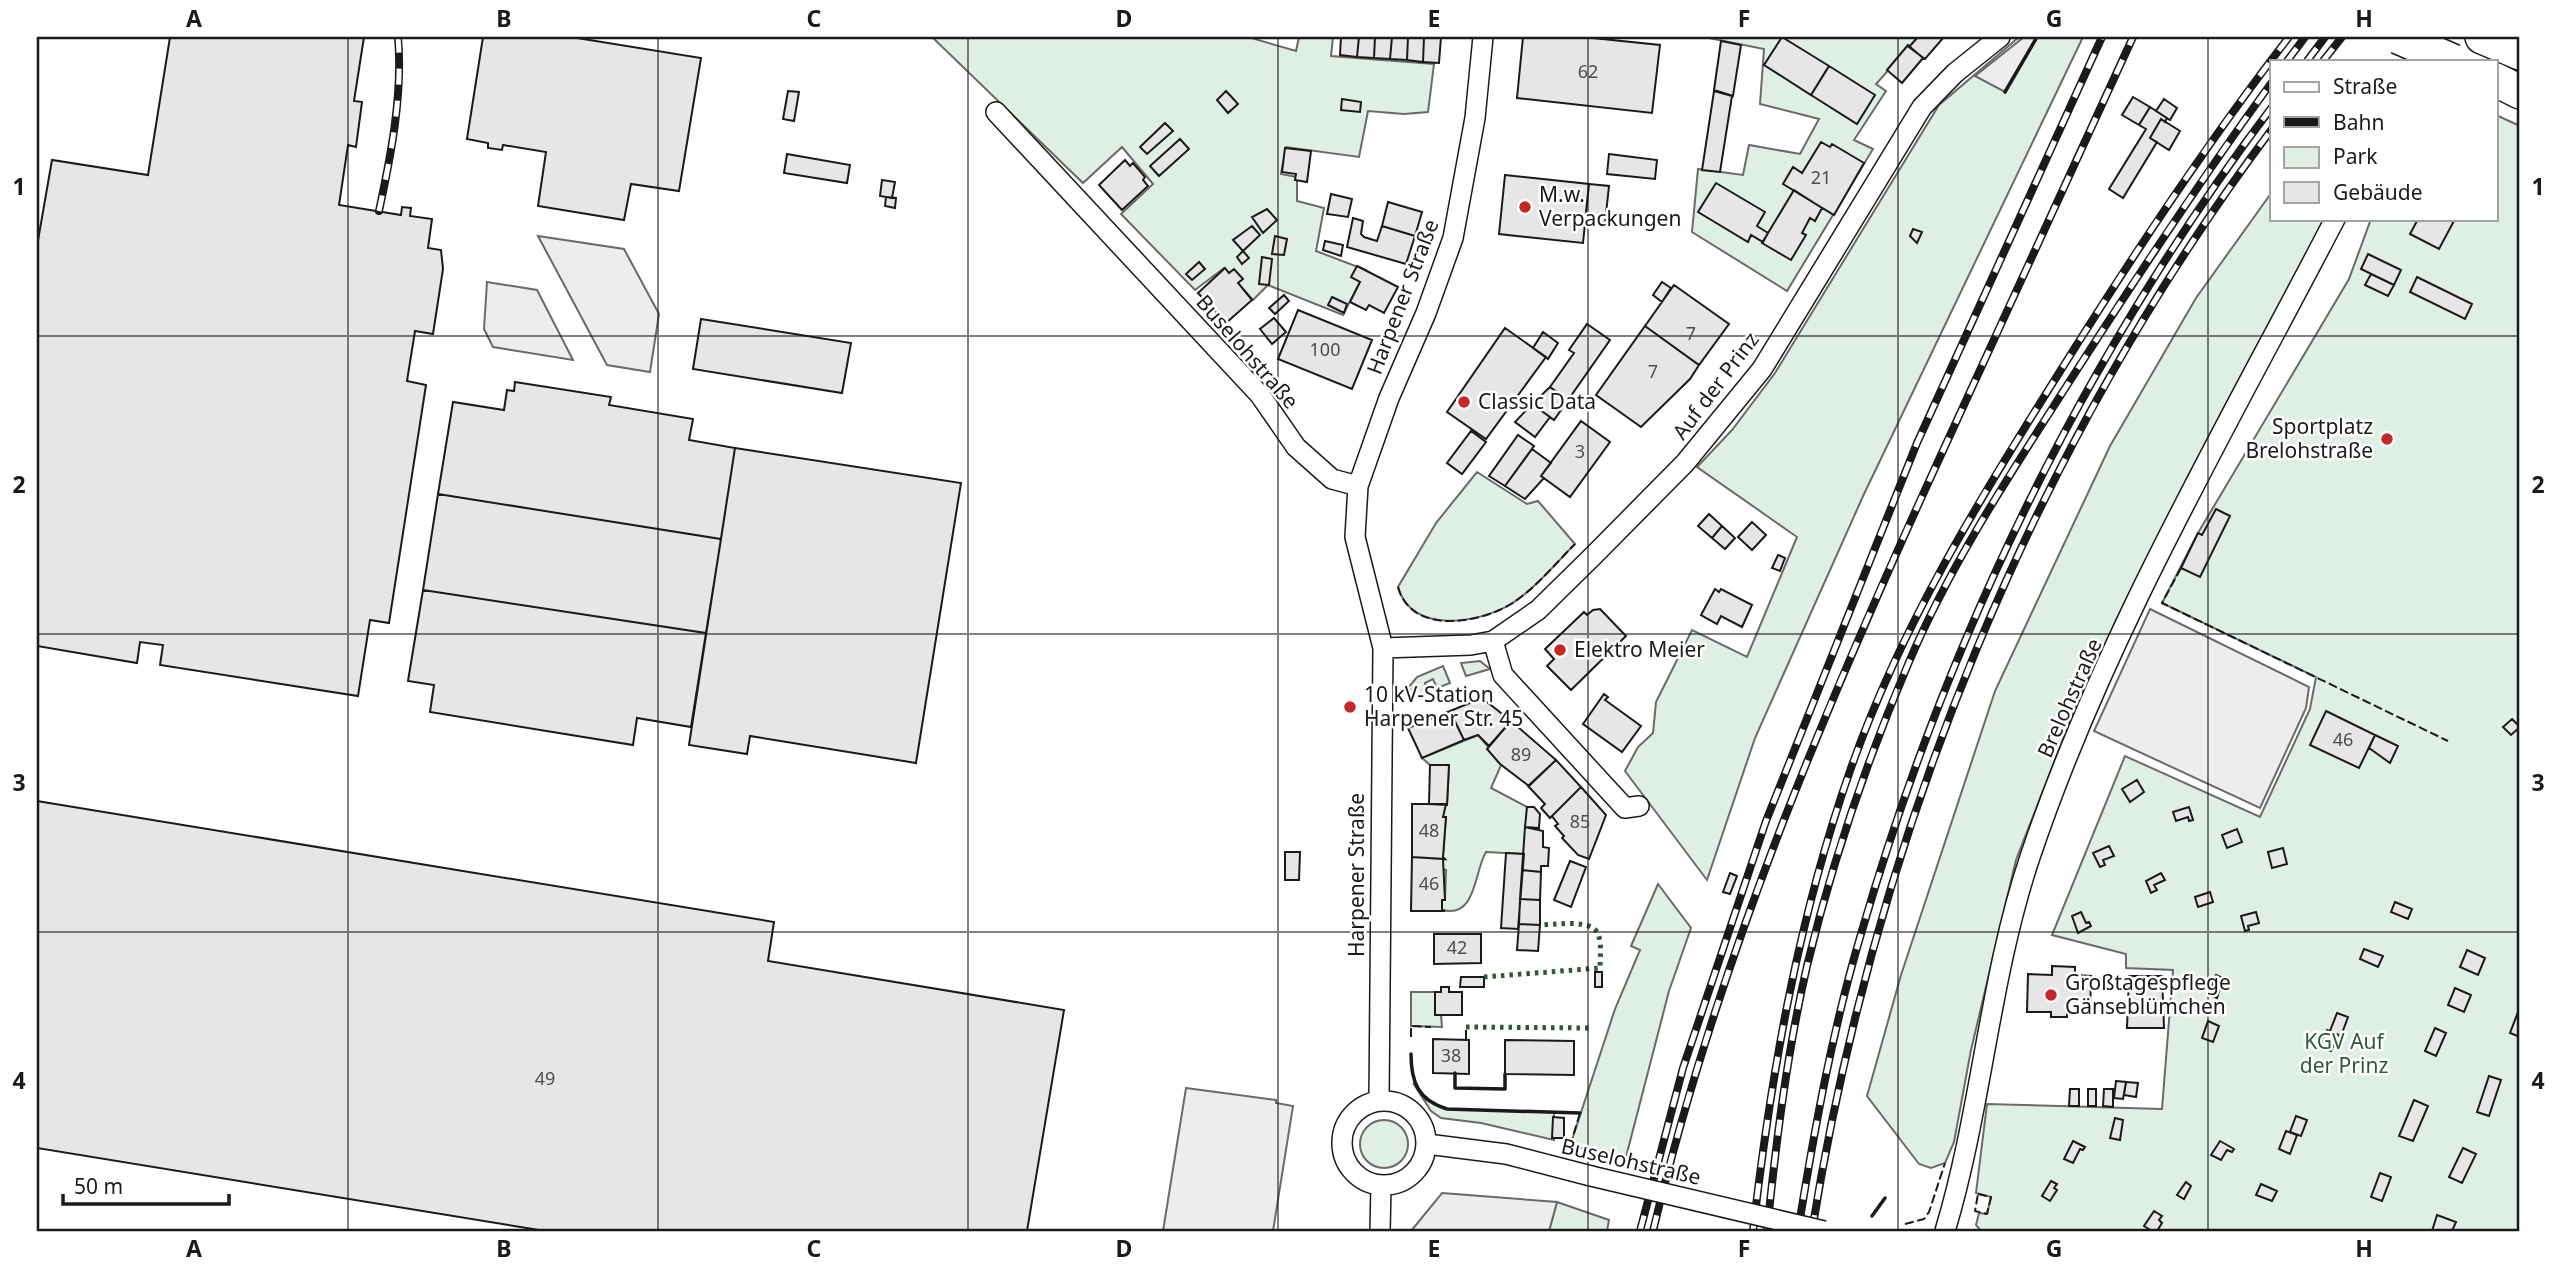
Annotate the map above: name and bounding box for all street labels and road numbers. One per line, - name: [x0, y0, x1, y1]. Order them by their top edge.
- street label: Harpener Straße: [1360, 215, 1445, 378]
- street label: Buselohstraße: [1190, 288, 1305, 414]
- street label: Auf der Prinz: [1666, 326, 1765, 445]
- street label: Brelohstraße: [2030, 634, 2108, 762]
- street label: Harpener Straße: [1342, 793, 1370, 957]
- street label: Buselohstraße: [1559, 1131, 1704, 1191]

